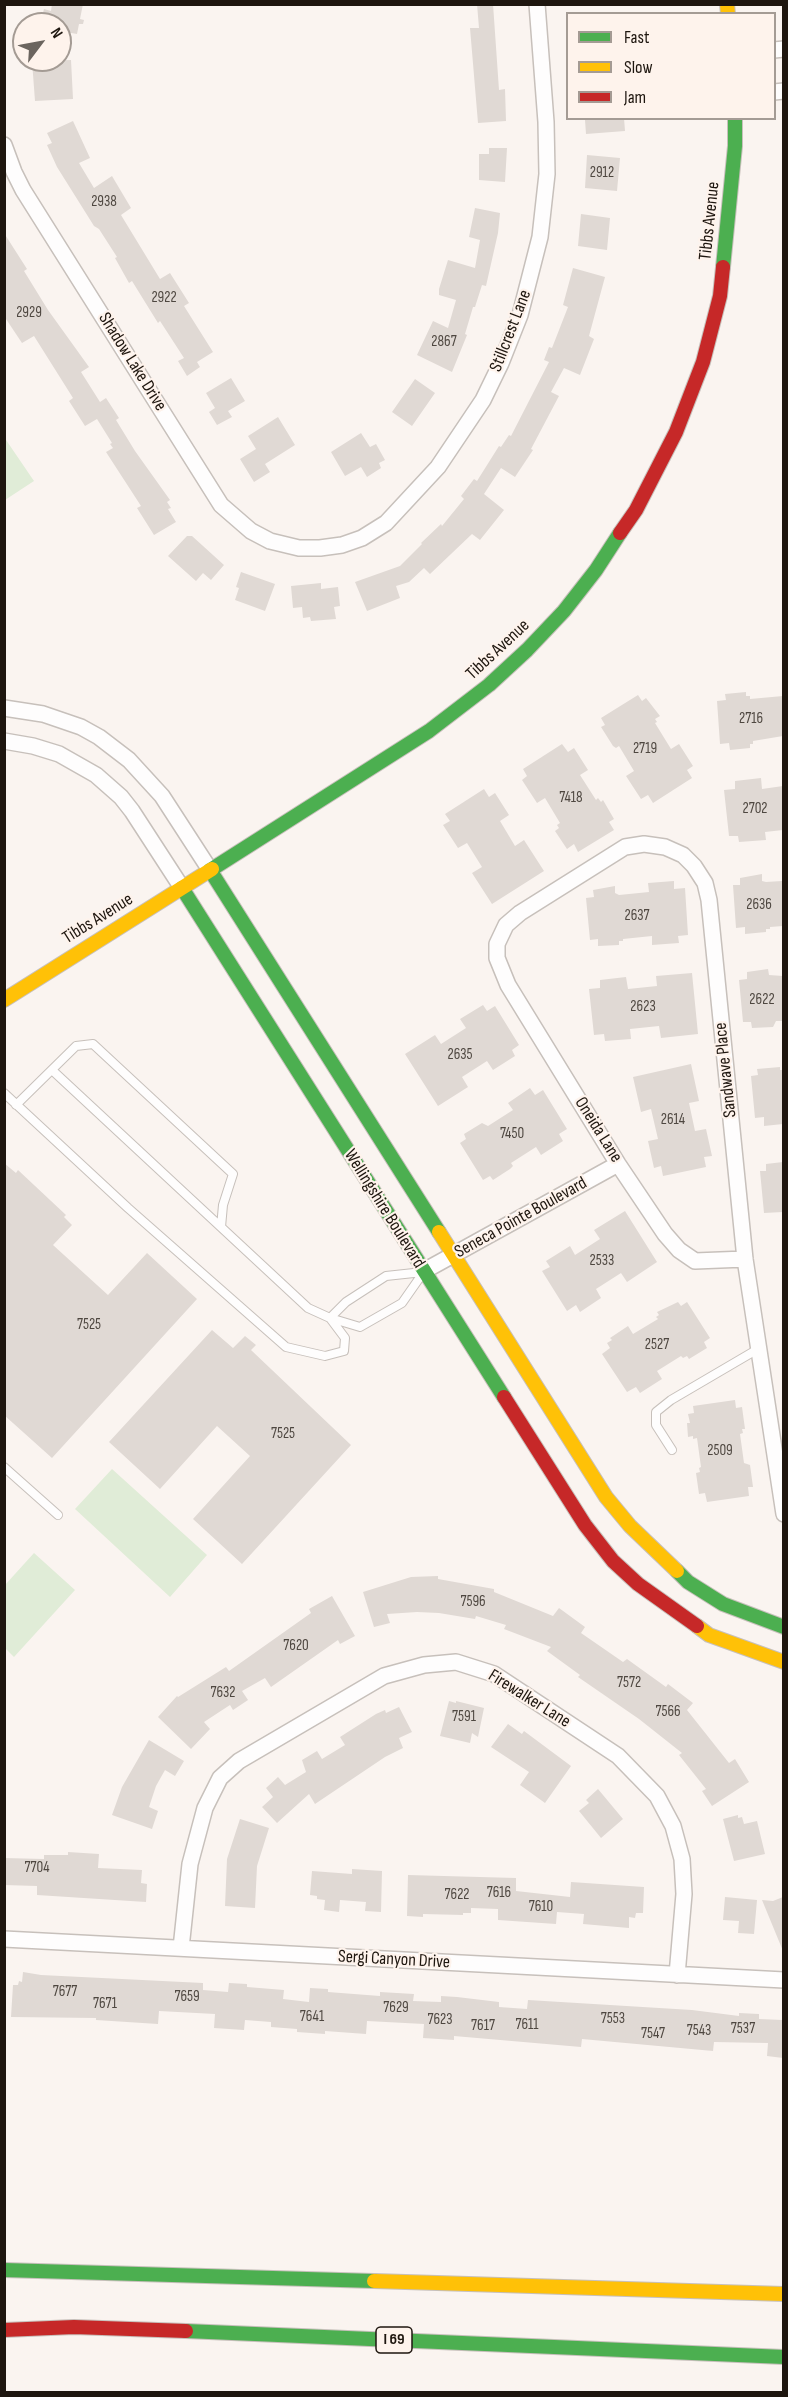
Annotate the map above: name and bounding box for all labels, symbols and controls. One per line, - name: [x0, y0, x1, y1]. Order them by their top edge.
- north arrow: [12, 12, 72, 72]
- legend: [566, 12, 776, 120]
- text: N: [46, 25, 66, 42]
- text: Fast: [624, 27, 649, 48]
- text: Slow: [624, 57, 653, 78]
- text: Jam: [624, 87, 646, 108]
- house number: 2912: [590, 164, 614, 182]
- street label: Tibbs Avenue: [695, 181, 725, 261]
- house number: 2938: [91, 193, 117, 211]
- street label: Stillcrest Lane: [486, 287, 536, 375]
- house number: 2922: [151, 289, 177, 307]
- house number: 2929: [16, 304, 42, 322]
- street label: Shadow Lake Drive: [93, 309, 171, 415]
- house number: 2867: [431, 333, 457, 351]
- street label: Tibbs Avenue: [462, 615, 534, 685]
- house number: 2716: [739, 710, 763, 728]
- house number: 2719: [633, 740, 657, 758]
- house number: 7418: [559, 789, 583, 807]
- house number: 2702: [742, 800, 768, 818]
- street label: Tibbs Avenue: [59, 889, 137, 949]
- house number: 2636: [746, 896, 772, 914]
- house number: 2637: [624, 907, 650, 925]
- house number: 2622: [749, 991, 775, 1009]
- house number: 2623: [630, 998, 656, 1016]
- street label: Sandwave Place: [710, 1021, 742, 1119]
- house number: 2635: [447, 1046, 473, 1064]
- street label: Oneida Lane: [570, 1093, 626, 1167]
- house number: 2614: [661, 1111, 685, 1129]
- house number: 7450: [500, 1125, 524, 1143]
- street label: Wellingshire Boulevard: [339, 1146, 429, 1272]
- street label: Seneca Pointe Boulevard: [451, 1173, 591, 1263]
- house number: 2533: [590, 1252, 614, 1270]
- house number: 7525: [77, 1316, 101, 1334]
- house number: 2527: [645, 1336, 669, 1354]
- house number: 7525: [271, 1425, 295, 1443]
- house number: 2509: [707, 1442, 733, 1460]
- house number: 7596: [460, 1593, 486, 1611]
- house number: 7620: [283, 1637, 309, 1655]
- street label: Firewalker Lane: [484, 1665, 574, 1733]
- house number: 7572: [617, 1674, 641, 1692]
- house number: 7632: [210, 1684, 236, 1702]
- house number: 7566: [655, 1703, 681, 1721]
- house number: 7591: [452, 1708, 476, 1726]
- house number: 7704: [25, 1859, 49, 1877]
- house number: 7616: [487, 1884, 511, 1902]
- house number: 7622: [444, 1886, 470, 1904]
- house number: 7610: [529, 1898, 553, 1916]
- street label: Sergi Canyon Drive: [337, 1946, 451, 1974]
- house number: 7677: [53, 1983, 77, 2001]
- house number: 7659: [174, 1988, 200, 2006]
- house number: 7671: [93, 1995, 117, 2013]
- house number: 7629: [383, 1999, 409, 2017]
- house number: 7641: [300, 2008, 324, 2026]
- house number: 7553: [601, 2010, 625, 2028]
- house number: 7623: [427, 2011, 453, 2029]
- house number: 7611: [515, 2016, 539, 2034]
- house number: 7617: [471, 2017, 495, 2035]
- house number: 7537: [731, 2020, 755, 2038]
- house number: 7543: [687, 2022, 711, 2040]
- house number: 7547: [641, 2025, 665, 2043]
- road number: I 69: [376, 2327, 412, 2353]

